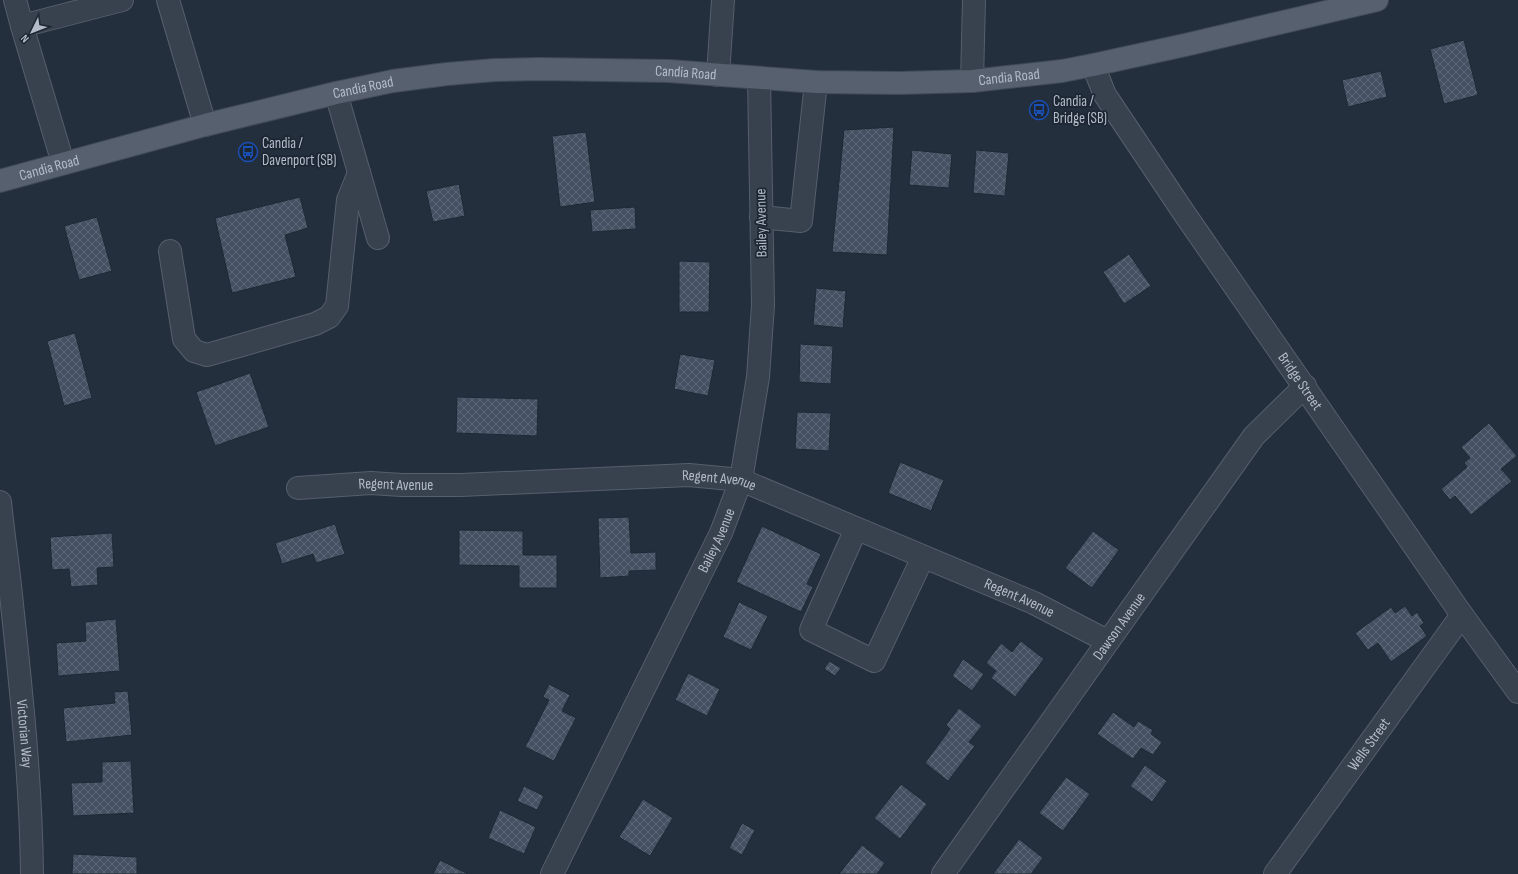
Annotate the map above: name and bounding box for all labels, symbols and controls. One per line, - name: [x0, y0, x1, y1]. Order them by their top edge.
- north arrow: [12, 12, 52, 52]
- text: N: [18, 32, 32, 45]
- street label: Candia Road: [655, 62, 717, 85]
- street label: Candia Road: [978, 65, 1041, 90]
- street label: Candia Road: [331, 72, 395, 103]
- place label: Candia / Bridge (SB): [1053, 92, 1107, 128]
- bus stop icon: Candia / Bridge (SB): [1028, 99, 1050, 121]
- place label: Candia / Davenport (SB): [262, 134, 337, 170]
- bus stop icon: Candia / Davenport (SB): [237, 141, 259, 163]
- street label: Candia Road: [17, 151, 81, 185]
- street label: Bailey Avenue: [751, 188, 772, 258]
- street label: Bridge Street: [1273, 349, 1327, 415]
- street label: Regent Avenue: [682, 466, 759, 495]
- street label: Regent Avenue: [358, 474, 433, 495]
- street label: Bailey Avenue: [694, 506, 739, 576]
- street label: Regent Avenue: [981, 574, 1058, 622]
- street label: Dawson Avenue: [1089, 589, 1150, 664]
- street label: Victorian Way: [12, 699, 36, 769]
- street label: Wells Street: [1344, 714, 1395, 775]

